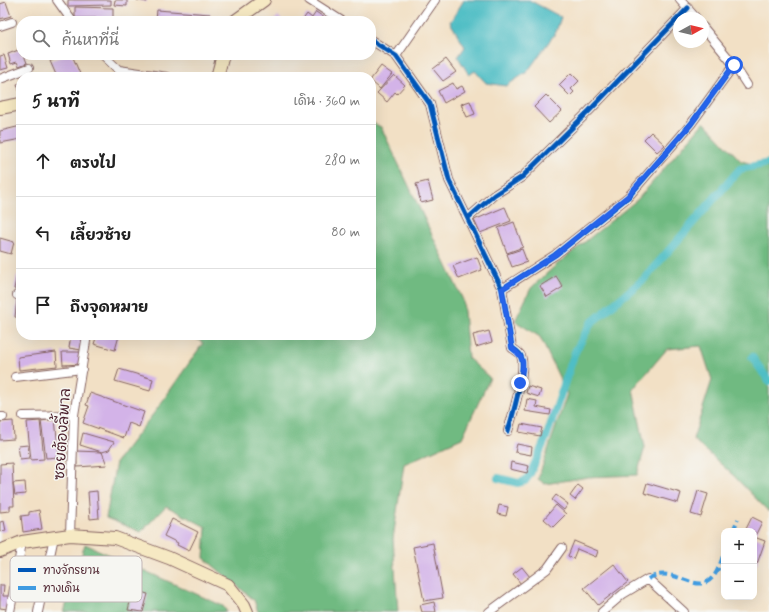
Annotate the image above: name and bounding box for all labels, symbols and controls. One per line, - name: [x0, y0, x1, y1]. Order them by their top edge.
- north arrow: [673, 12, 709, 48]
- search box: [16, 16, 376, 60]
- icon: search: [30, 27, 52, 49]
- text: ค้นหาที่นี่: [62, 31, 119, 51]
- route start: [725, 56, 743, 74]
- text: 5 นาที: [32, 91, 80, 113]
- text: เดิน · 360 m: [294, 93, 360, 110]
- icon: ahead: [32, 150, 54, 172]
- text: 280 m: [325, 152, 360, 169]
- text: ตรงไป: [70, 154, 116, 174]
- icon: left: [32, 222, 54, 244]
- text: 80 m: [331, 224, 360, 241]
- text: เลี้ยวซ้าย: [70, 226, 131, 246]
- icon: arrive: [32, 294, 54, 316]
- text: ถึงจุดหมาย: [70, 298, 148, 318]
- route end: [511, 374, 529, 392]
- street label: ซอยต้องลี้พาล: [45, 387, 76, 481]
- map controls: [721, 528, 757, 600]
- button: +: [721, 528, 757, 564]
- legend: [10, 556, 142, 602]
- text: ทางจักรยาน: [43, 563, 100, 578]
- button: −: [721, 564, 757, 600]
- text: ทางเดิน: [43, 581, 80, 596]

